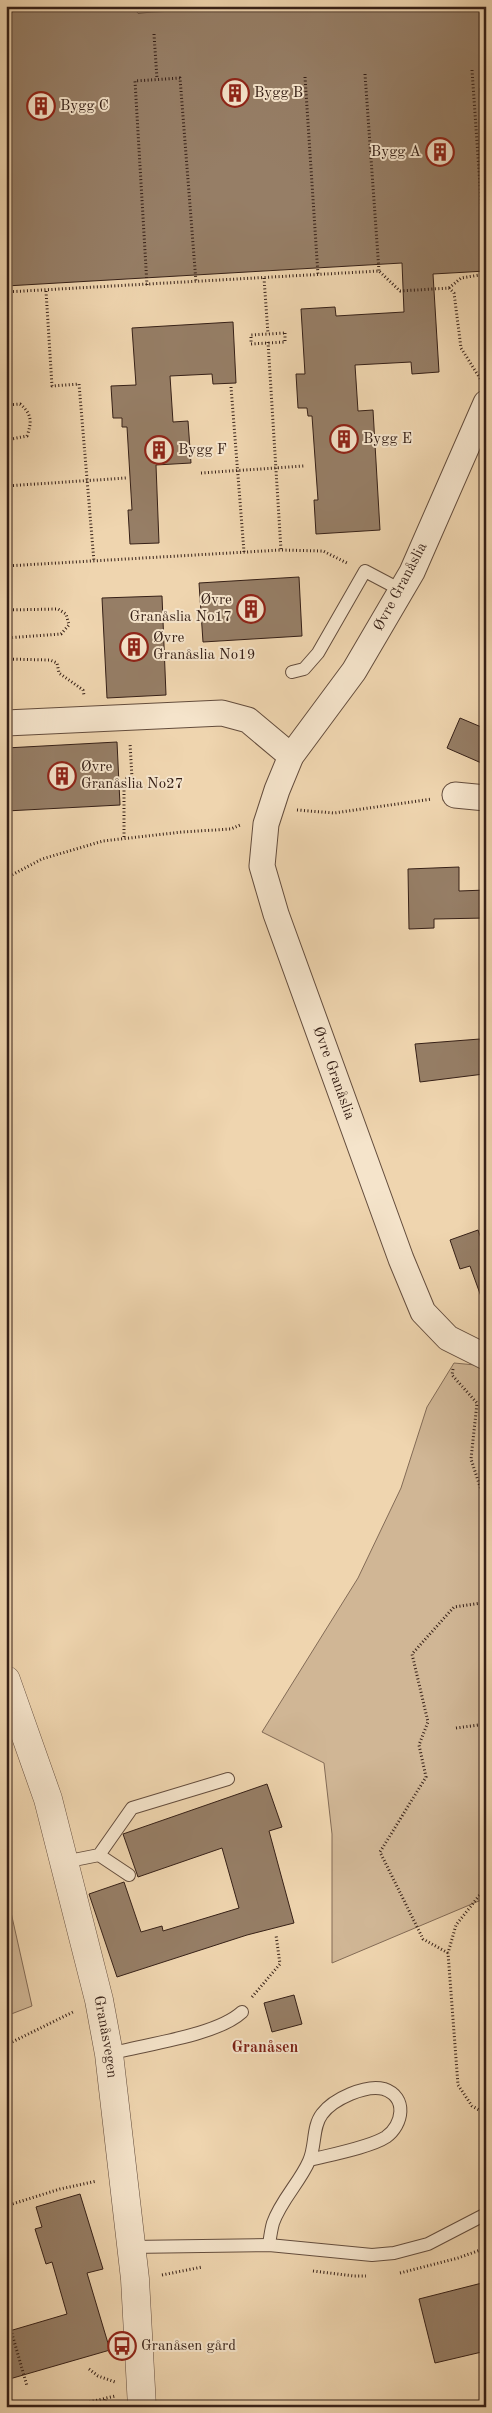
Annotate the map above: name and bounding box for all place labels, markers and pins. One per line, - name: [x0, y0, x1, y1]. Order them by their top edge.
- building icon: Bygg B: [220, 78, 250, 108]
- place label: Bygg B: [254, 86, 303, 101]
- building icon: Bygg C: [26, 91, 56, 121]
- place label: Bygg C: [60, 99, 109, 114]
- building icon: Bygg A: [425, 137, 455, 167]
- place label: Bygg A: [371, 145, 422, 160]
- building icon: Bygg E: [329, 424, 359, 454]
- place label: Bygg E: [363, 432, 412, 447]
- building icon: Bygg F: [144, 435, 174, 465]
- place label: Bygg F: [178, 443, 227, 458]
- place label: Øvre Granåslia No17: [130, 593, 232, 625]
- building icon: Øvre Granåslia No17: [236, 594, 266, 624]
- place label: Øvre Granåslia No19: [153, 631, 255, 663]
- building icon: Øvre Granåslia No19: [119, 632, 149, 662]
- place label: Øvre Granåslia No27: [81, 760, 183, 792]
- building icon: Øvre Granåslia No27: [47, 761, 77, 791]
- bus stop icon: Granåsen gård: [107, 2331, 137, 2361]
- place label: Granåsen gård: [141, 2339, 236, 2354]

